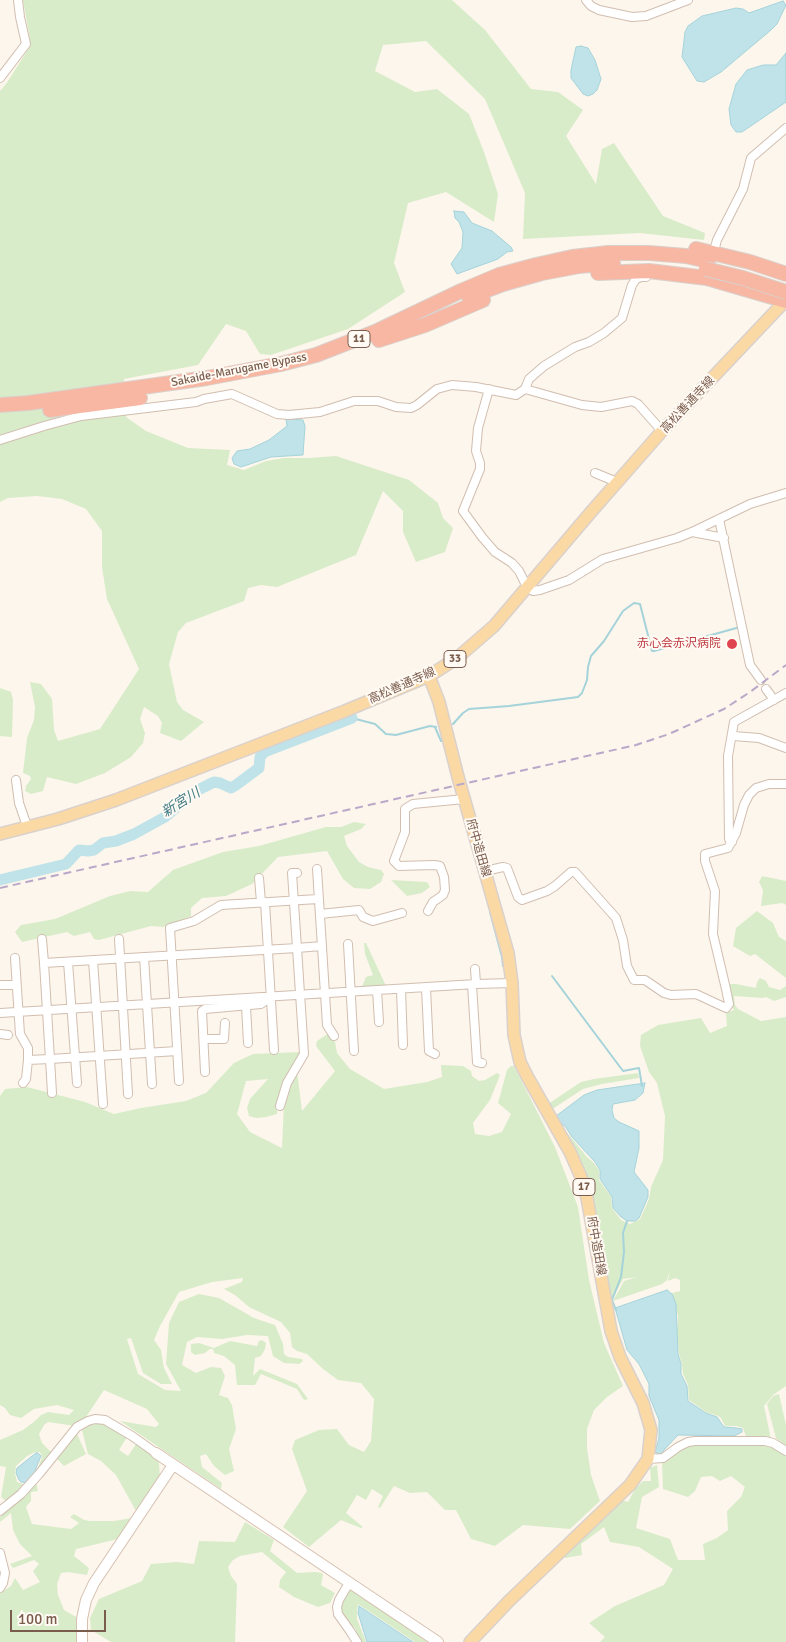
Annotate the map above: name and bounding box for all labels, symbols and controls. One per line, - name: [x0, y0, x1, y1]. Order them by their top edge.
- road number: 11: [348, 330, 370, 348]
- street label: Sakaide-Marugame Bypass: [170, 350, 308, 390]
- street label: 高松善通寺線: [658, 374, 718, 436]
- place label: 赤心会赤沢病院: [637, 637, 721, 651]
- marker: 赤心会赤沢病院: [725, 637, 739, 651]
- road number: 33: [444, 651, 466, 668]
- street label: 高松善通寺線: [366, 665, 438, 707]
- water label: 新宮川: [159, 785, 203, 821]
- street label: 府中造田線: [463, 817, 493, 879]
- road number: 17: [573, 1178, 595, 1196]
- street label: 府中造田線: [584, 1215, 608, 1277]
- scale bar: [12, 1600, 109, 1632]
- text: 100 m: [18, 1610, 58, 1628]

